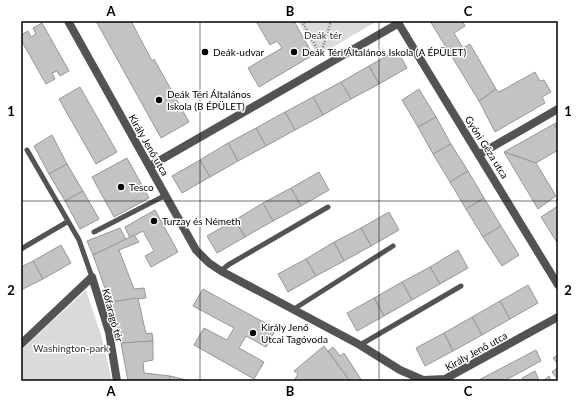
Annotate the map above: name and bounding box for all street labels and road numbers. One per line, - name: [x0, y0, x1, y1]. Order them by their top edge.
- street label: Király Jenő utca: [127, 112, 171, 178]
- street label: Gyóni Géza utca: [463, 113, 511, 181]
- street label: Kőfaragó tér: [100, 287, 126, 343]
- street label: Király Jenő utca: [443, 329, 509, 373]

